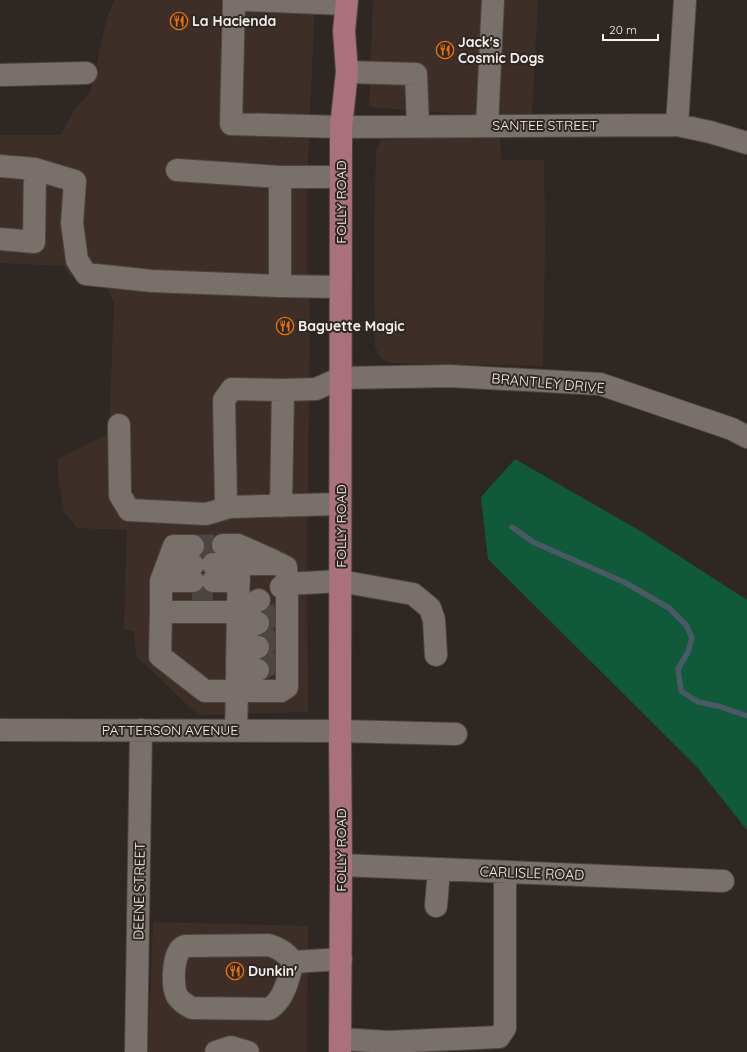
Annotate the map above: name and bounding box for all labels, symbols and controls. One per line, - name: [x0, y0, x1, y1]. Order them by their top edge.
- restaurant icon: La Hacienda: [169, 11, 189, 31]
- place label: La Hacienda: [192, 12, 276, 30]
- scale bar: [603, 16, 658, 42]
- text: 20 m: [609, 22, 637, 37]
- place label: Jack's Cosmic Dogs: [458, 33, 544, 67]
- restaurant icon: Jack's Cosmic Dogs: [435, 40, 455, 60]
- street label: SANTEE STREET: [492, 116, 598, 134]
- street label: FOLLY ROAD: [332, 160, 350, 244]
- restaurant icon: Baguette Magic: [275, 316, 295, 336]
- place label: Baguette Magic: [298, 317, 405, 335]
- street label: BRANTLEY DRIVE: [491, 369, 605, 397]
- street label: FOLLY ROAD: [332, 484, 350, 568]
- street label: PATTERSON AVENUE: [102, 721, 238, 739]
- street label: FOLLY ROAD: [332, 808, 350, 892]
- street label: DEENE STREET: [129, 842, 149, 940]
- street label: CARLISLE ROAD: [479, 862, 585, 884]
- restaurant icon: Dunkin': [225, 961, 245, 981]
- place label: Dunkin': [248, 962, 297, 980]

